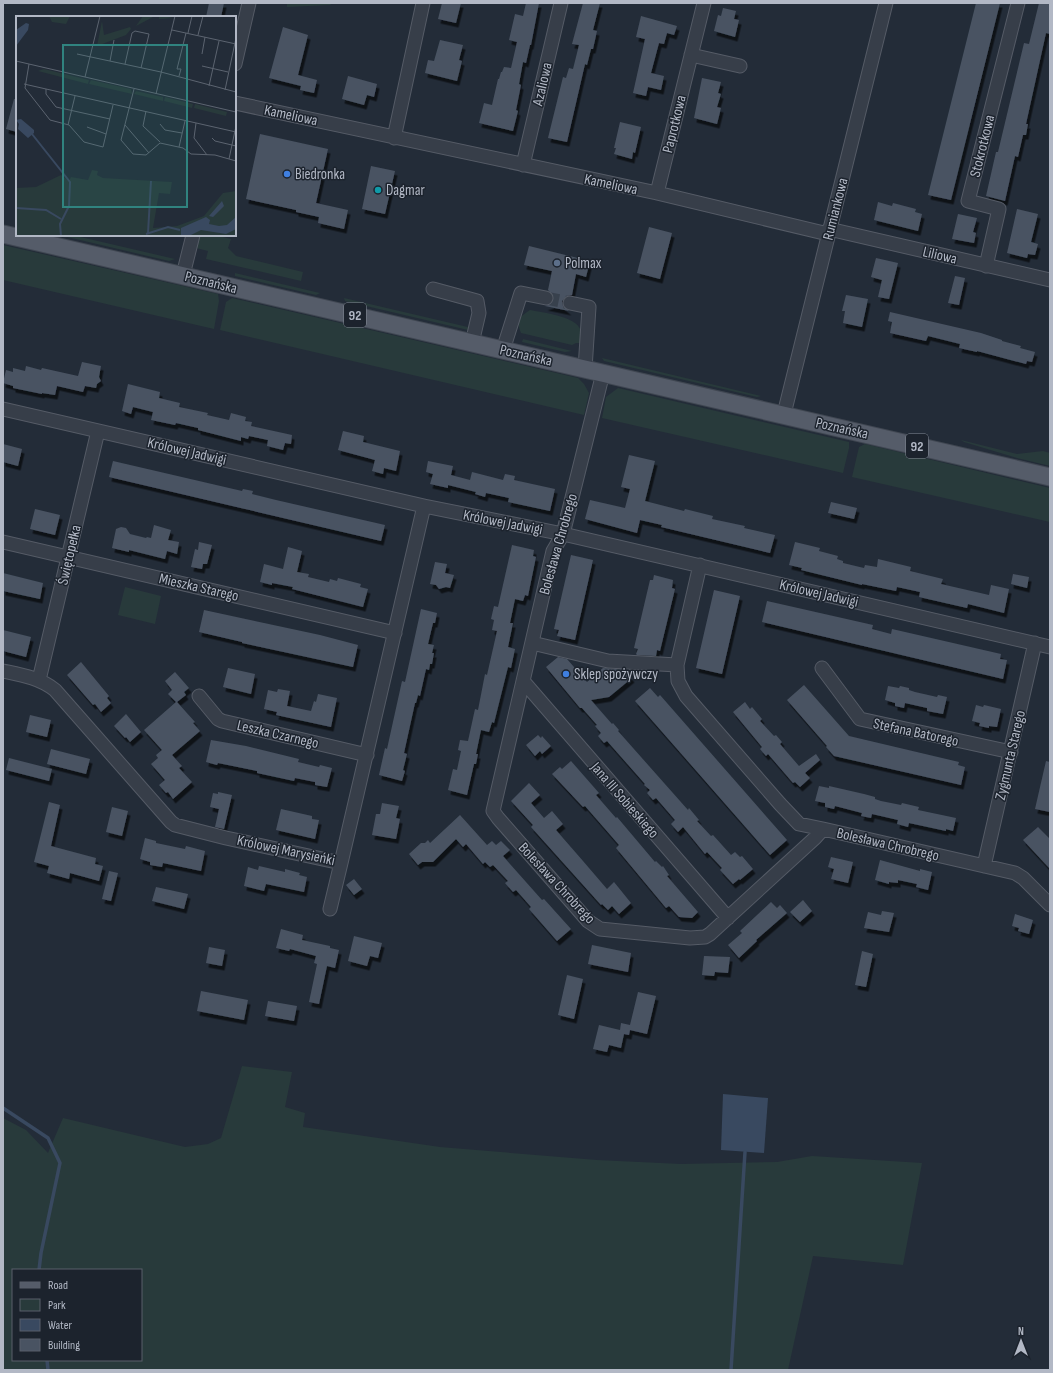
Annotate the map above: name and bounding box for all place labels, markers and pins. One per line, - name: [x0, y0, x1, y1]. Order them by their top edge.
- place label: Biedronka: [295, 165, 345, 184]
- marker: Biedronka: [282, 169, 292, 179]
- place label: Dagmar: [386, 181, 425, 200]
- marker: Dagmar: [373, 185, 383, 195]
- place label: Polmax: [565, 254, 602, 273]
- marker: Polmax: [552, 258, 562, 268]
- place label: Sklep spożywczy: [574, 665, 658, 684]
- marker: Sklep spożywczy: [561, 669, 571, 679]

